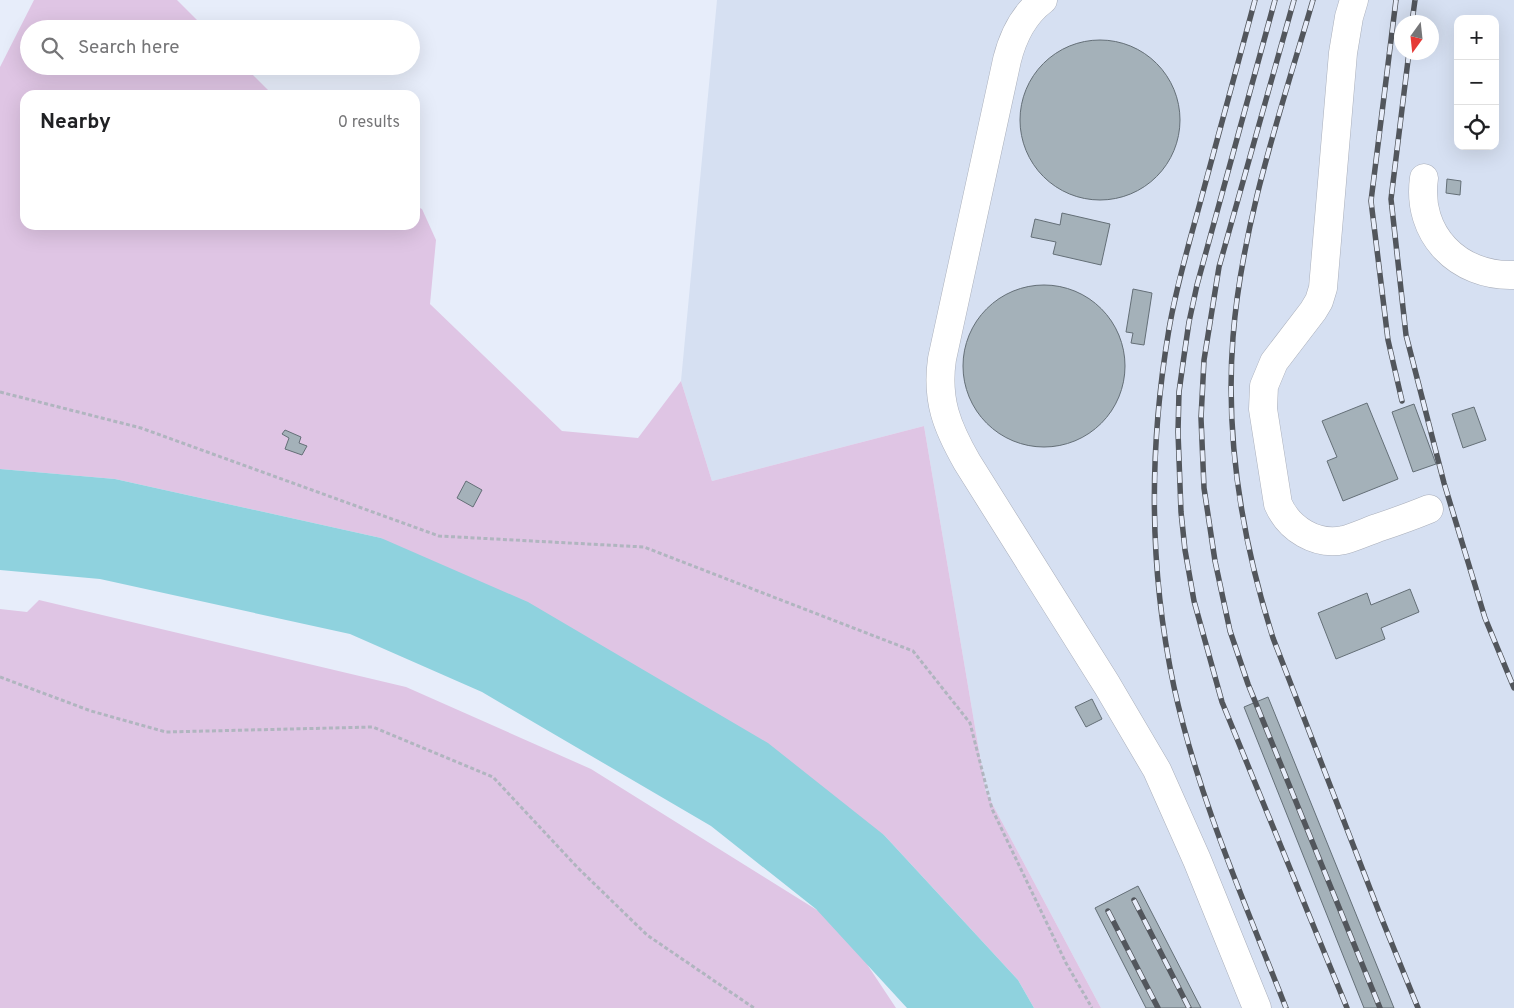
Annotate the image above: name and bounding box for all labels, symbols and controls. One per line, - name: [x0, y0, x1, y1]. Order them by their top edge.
- north arrow: [1394, 15, 1439, 60]
- map controls: [1454, 15, 1499, 150]
- button: +: [1454, 15, 1499, 60]
- search box: [20, 20, 420, 75]
- icon: search: [38, 34, 66, 62]
- text: Search here: [78, 36, 180, 60]
- button: −: [1454, 60, 1499, 105]
- button: locate: [1454, 105, 1499, 150]
- text: Nearby: [40, 109, 111, 136]
- text: 0 results: [338, 113, 400, 133]

